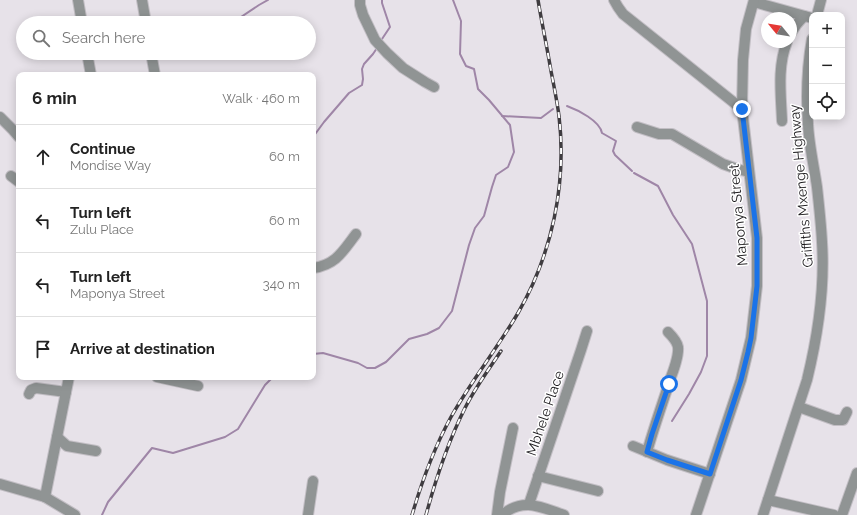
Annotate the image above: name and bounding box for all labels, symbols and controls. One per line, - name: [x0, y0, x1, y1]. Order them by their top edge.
- north arrow: [761, 12, 797, 48]
- map controls: [809, 12, 845, 120]
- button: +: [809, 12, 845, 48]
- search box: [16, 16, 316, 60]
- icon: search: [30, 27, 52, 49]
- text: Search here: [62, 29, 145, 47]
- button: −: [809, 48, 845, 84]
- button: locate: [809, 84, 845, 120]
- text: 6 min: [32, 88, 77, 108]
- text: Walk · 460 m: [222, 91, 300, 106]
- route end: [733, 100, 751, 118]
- street label: Griffiths Mxenge Highway: [786, 103, 816, 268]
- text: Continue: [70, 140, 135, 158]
- icon: ahead: [32, 146, 54, 168]
- text: 60 m: [269, 149, 300, 164]
- text: Mondise Way: [70, 158, 151, 173]
- street label: Maponya Street: [726, 163, 750, 267]
- text: Turn left: [70, 204, 131, 222]
- icon: left: [32, 210, 54, 232]
- text: 60 m: [269, 213, 300, 228]
- text: Zulu Place: [70, 222, 134, 237]
- text: Turn left: [70, 268, 131, 286]
- icon: left: [32, 274, 54, 296]
- text: 340 m: [263, 277, 300, 292]
- text: Maponya Street: [70, 286, 165, 301]
- icon: arrive: [32, 338, 54, 360]
- text: Arrive at destination: [70, 340, 215, 358]
- street label: Mbhele Place: [523, 368, 567, 458]
- route start: [660, 375, 678, 393]

